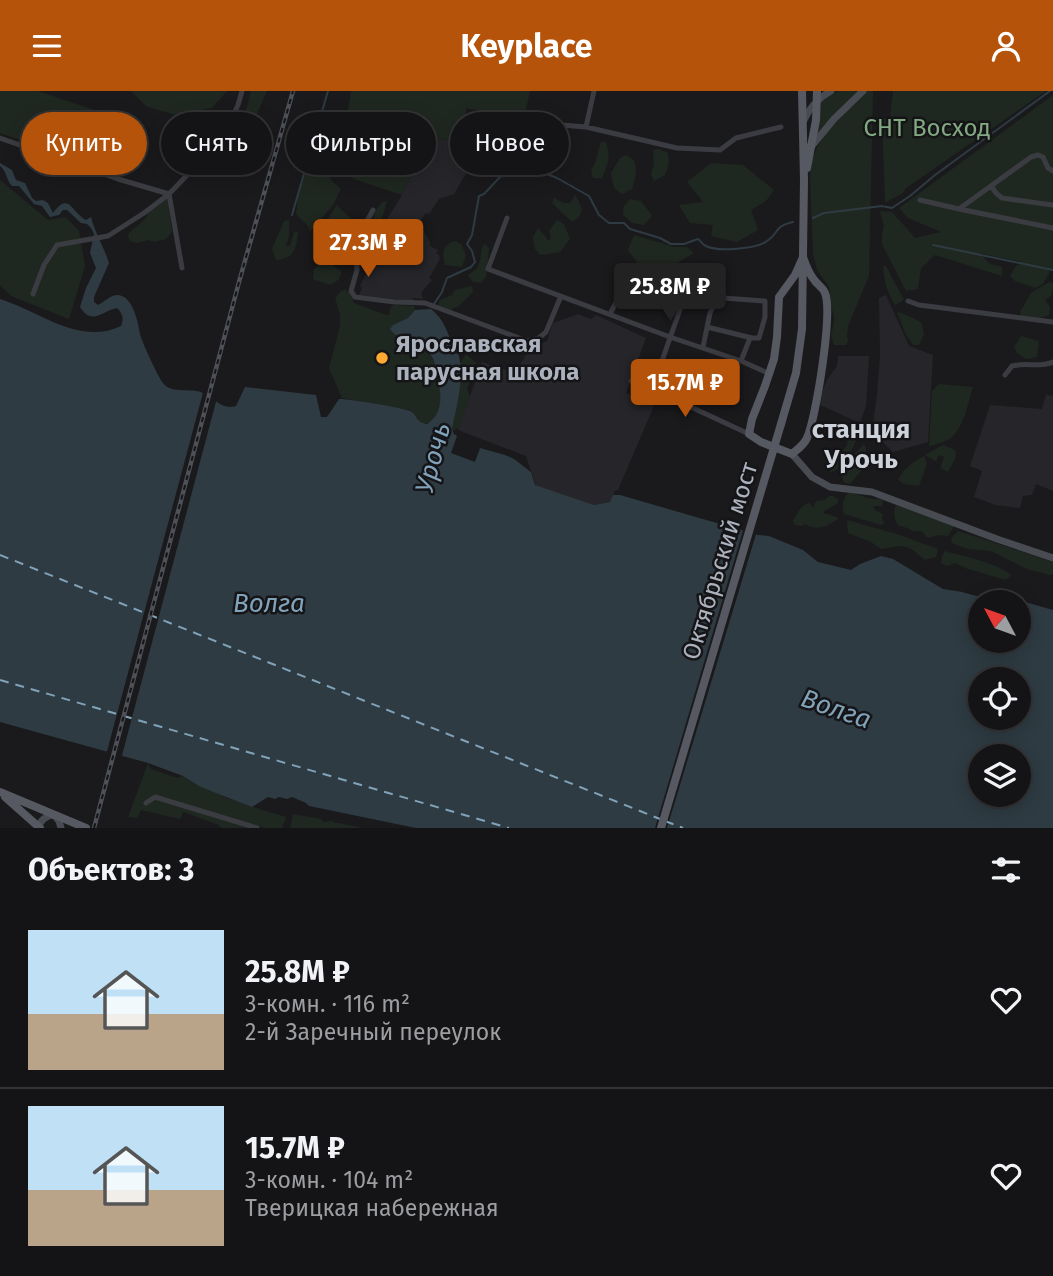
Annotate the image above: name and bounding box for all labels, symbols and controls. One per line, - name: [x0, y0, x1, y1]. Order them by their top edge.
- icon: menu: [28, 27, 66, 65]
- text: Keyplace: [460, 27, 593, 65]
- icon: person: [987, 27, 1025, 65]
- chip: Купить: [21, 112, 147, 175]
- chip: Снять: [161, 112, 272, 175]
- chip: Фильтры: [286, 112, 436, 175]
- chip: Новое: [450, 112, 569, 175]
- park label: СНТ Восход: [863, 114, 991, 142]
- pin: 27.3M ₽: [303, 219, 433, 279]
- text: 27.3M ₽: [329, 228, 407, 256]
- pin: 25.8M ₽: [605, 264, 735, 323]
- text: 25.8M ₽: [630, 272, 710, 300]
- place label: Ярославская парусная школа: [396, 330, 580, 386]
- marker: Ярославская парусная школа: [374, 350, 390, 366]
- pin: 15.7M ₽: [620, 359, 750, 419]
- text: 15.7M ₽: [647, 368, 723, 396]
- district label: станция Урочь: [812, 414, 910, 475]
- water label: Урочь: [409, 419, 457, 497]
- street label: Октябрьский мост: [677, 459, 763, 663]
- water label: Волга: [233, 588, 305, 619]
- north arrow: [968, 590, 1031, 653]
- map controls: [968, 590, 1031, 807]
- button: locate: [968, 667, 1031, 730]
- water label: Волга: [797, 683, 875, 735]
- button: layers: [968, 744, 1031, 807]
- icon: filters: [987, 851, 1025, 889]
- text: Объектов: 3: [28, 852, 194, 888]
- text: 25.8M ₽: [245, 954, 350, 990]
- icon: home: [84, 958, 168, 1042]
- icon: heart: [987, 981, 1025, 1019]
- text: 3-комн. · 116 m²: [245, 990, 410, 1018]
- text: 2-й Заречный переулок: [245, 1018, 501, 1046]
- text: 15.7M ₽: [245, 1130, 345, 1166]
- icon: home: [84, 1134, 168, 1218]
- icon: heart: [987, 1157, 1025, 1195]
- text: 3-комн. · 104 m²: [245, 1166, 413, 1194]
- text: Тверицкая набережная: [245, 1194, 499, 1222]

